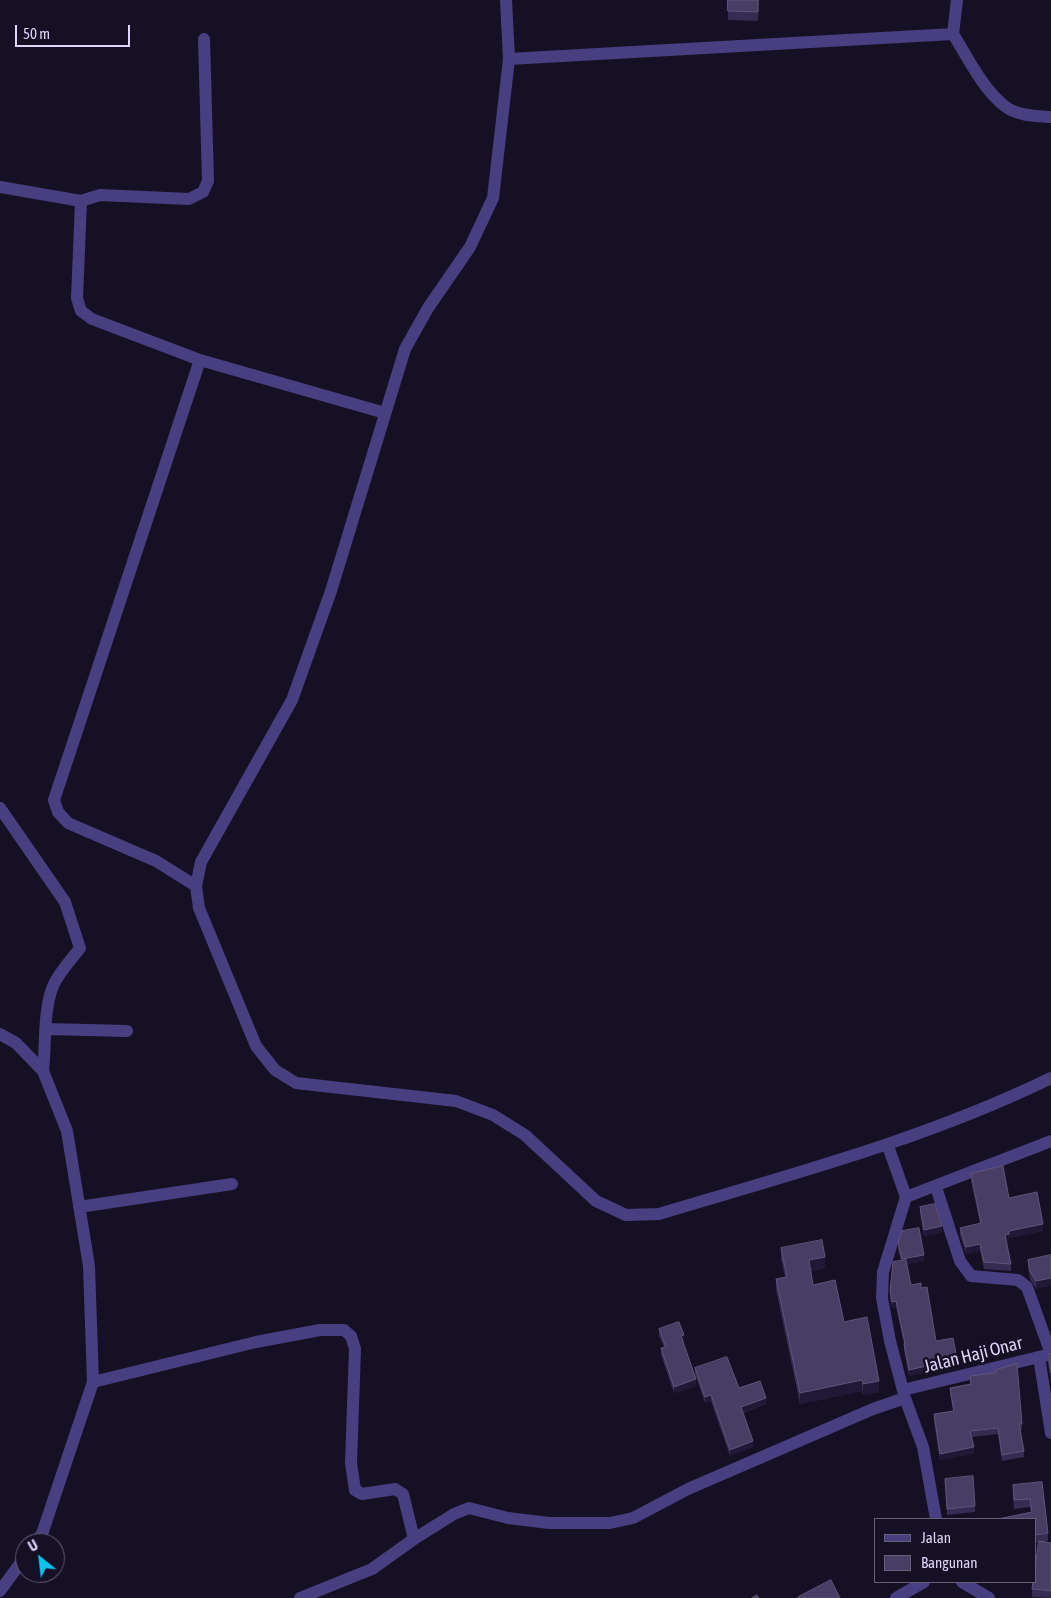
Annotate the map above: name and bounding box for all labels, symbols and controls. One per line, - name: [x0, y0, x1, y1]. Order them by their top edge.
- scale bar: [18, 15, 132, 47]
- text: 50 m: [23, 25, 50, 42]
- street label: Jalan Haji Onar: [921, 1332, 1025, 1378]
- legend: [874, 1518, 1036, 1583]
- text: Jalan: [921, 1529, 951, 1546]
- north arrow: [15, 1533, 65, 1583]
- text: U: [26, 1537, 41, 1555]
- text: Bangunan: [921, 1554, 978, 1571]

